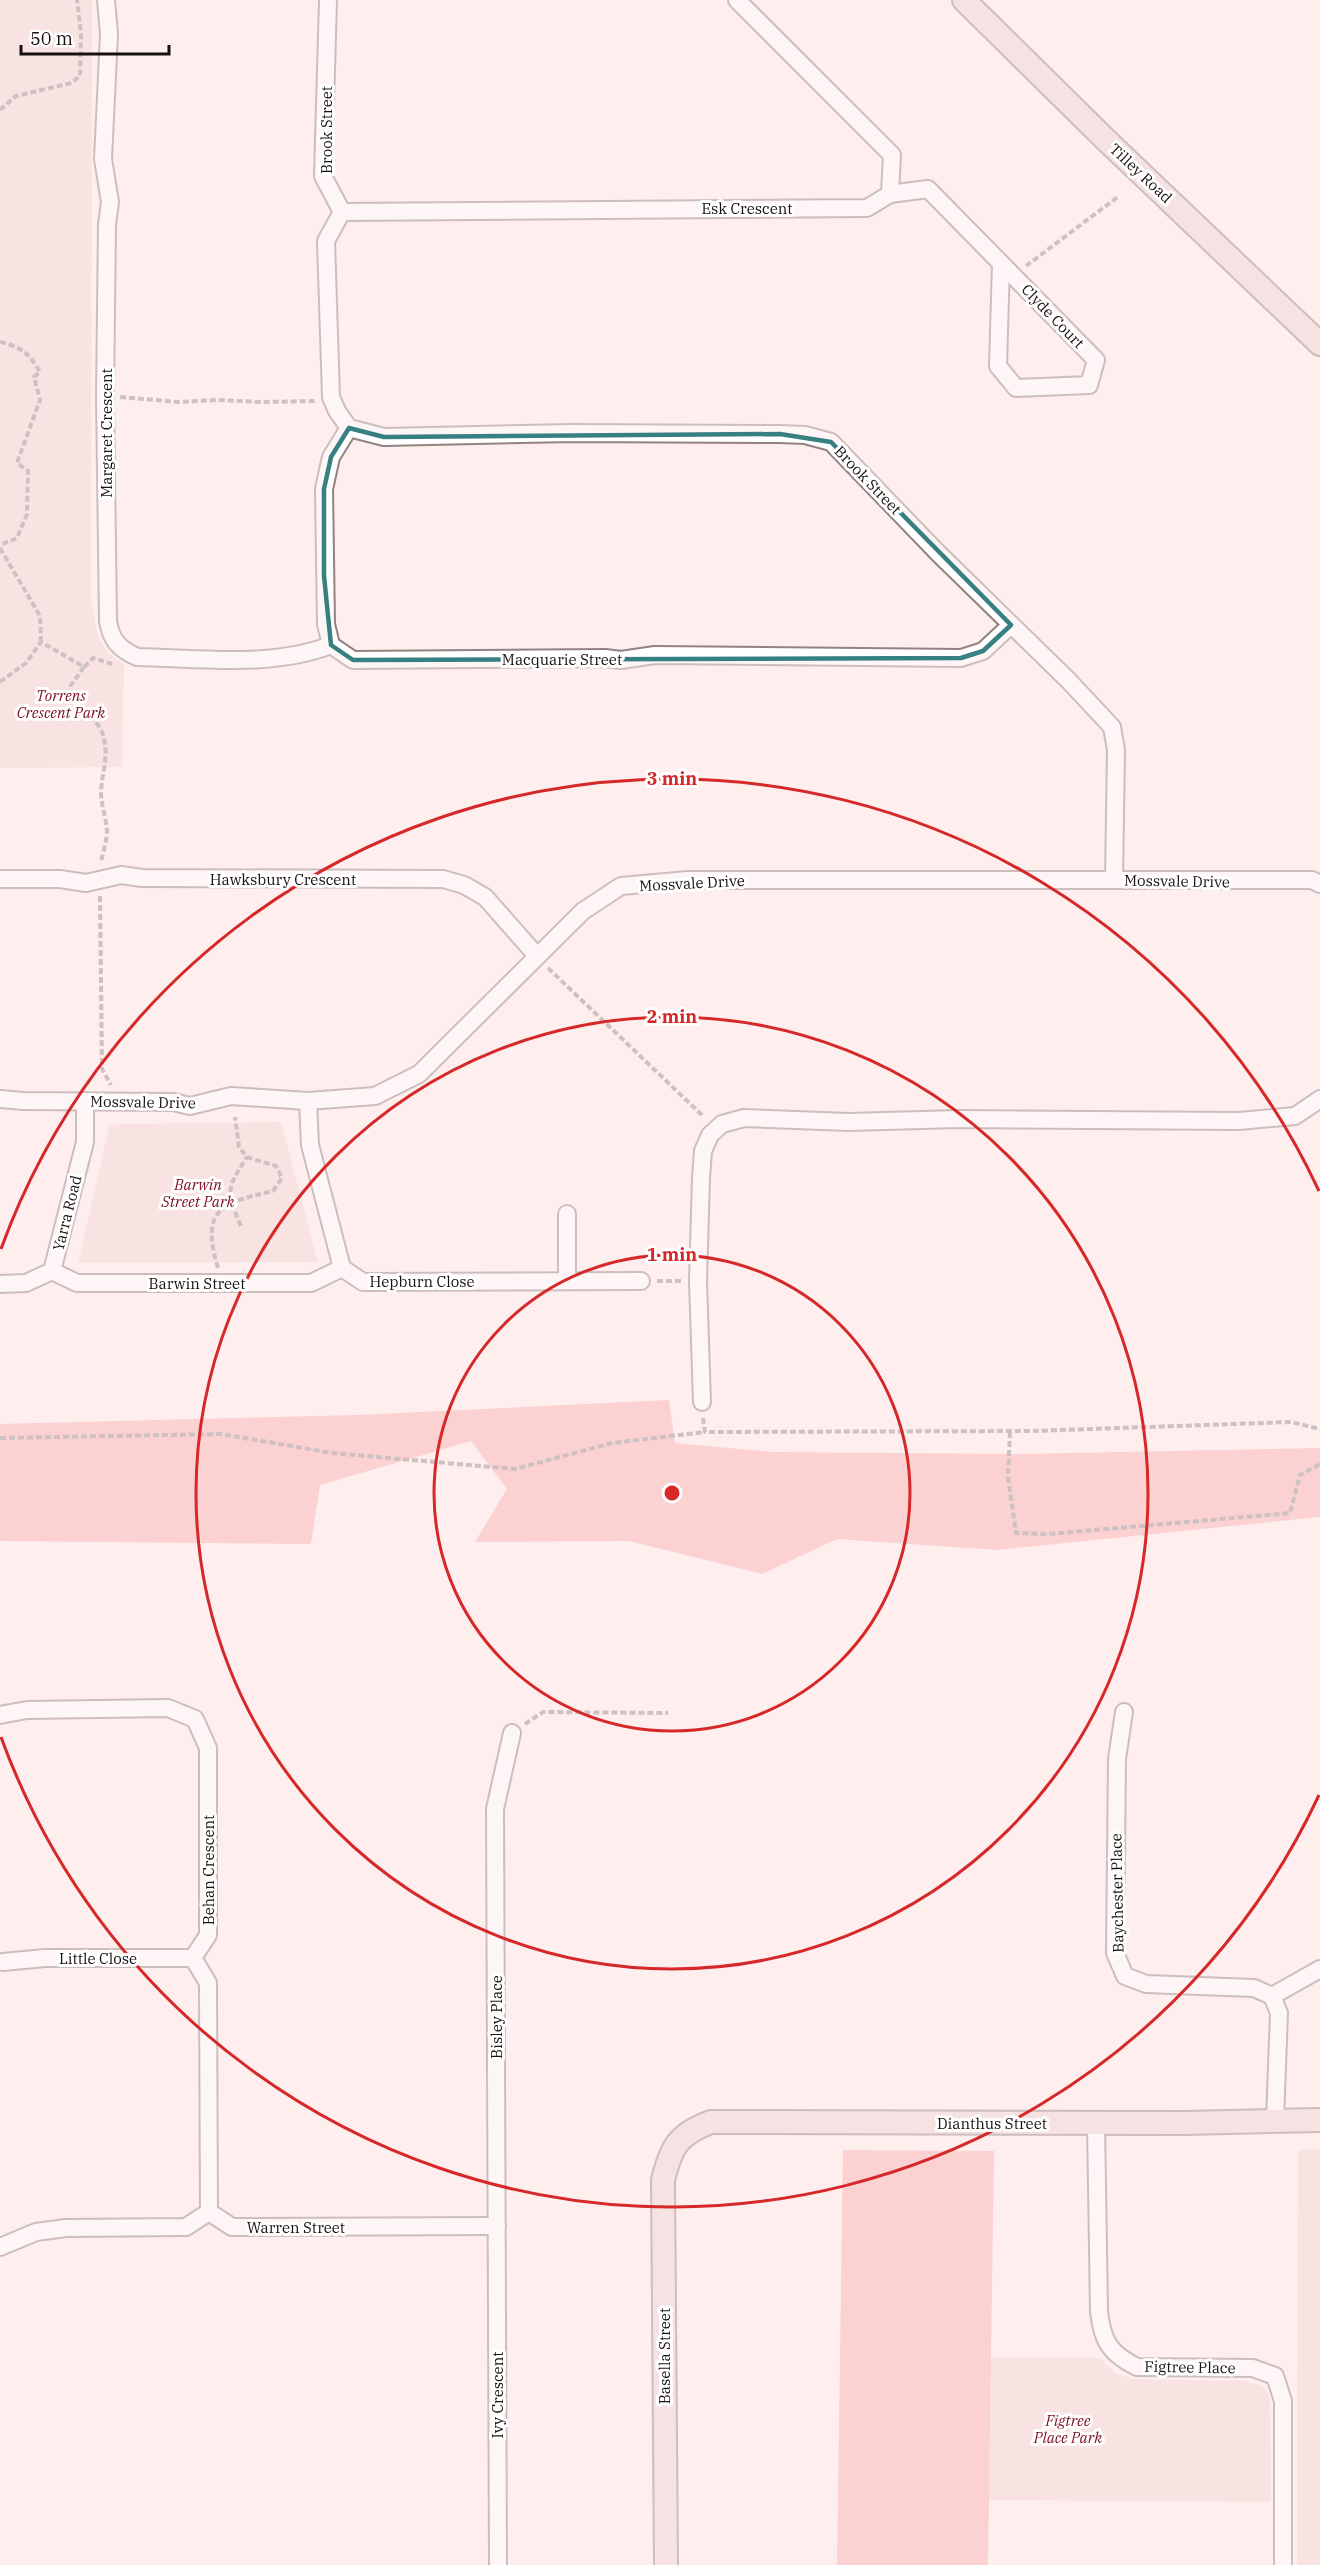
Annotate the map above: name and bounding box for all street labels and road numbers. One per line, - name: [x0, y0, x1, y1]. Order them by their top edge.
- street label: Brook Street: [317, 86, 336, 174]
- street label: Tilley Road: [1106, 139, 1176, 207]
- street label: Esk Crescent: [701, 199, 793, 218]
- street label: Clyde Court: [1018, 280, 1088, 352]
- street label: Margaret Crescent: [97, 368, 116, 498]
- street label: Brook Street: [831, 442, 905, 518]
- street label: Macquarie Street: [502, 650, 622, 669]
- street label: Hawksbury Crescent: [210, 870, 356, 889]
- street label: Mossvale Drive: [639, 871, 745, 895]
- street label: Mossvale Drive: [1124, 871, 1230, 891]
- street label: Mossvale Drive: [90, 1092, 196, 1112]
- street label: Yarra Road: [48, 1173, 86, 1253]
- street label: Hepburn Close: [369, 1272, 475, 1291]
- street label: Barwin Street: [149, 1274, 245, 1293]
- street label: Behan Crescent: [199, 1815, 218, 1925]
- street label: Baychester Place: [1106, 1833, 1128, 1953]
- street label: Little Close: [59, 1949, 137, 1968]
- street label: Bisley Place: [487, 1975, 506, 2059]
- street label: Dianthus Street: [937, 2114, 1047, 2133]
- street label: Warren Street: [247, 2218, 345, 2237]
- street label: Basella Street: [655, 2308, 674, 2404]
- street label: Ivy Crescent: [488, 2351, 507, 2439]
- street label: Figtree Place: [1144, 2357, 1236, 2377]

